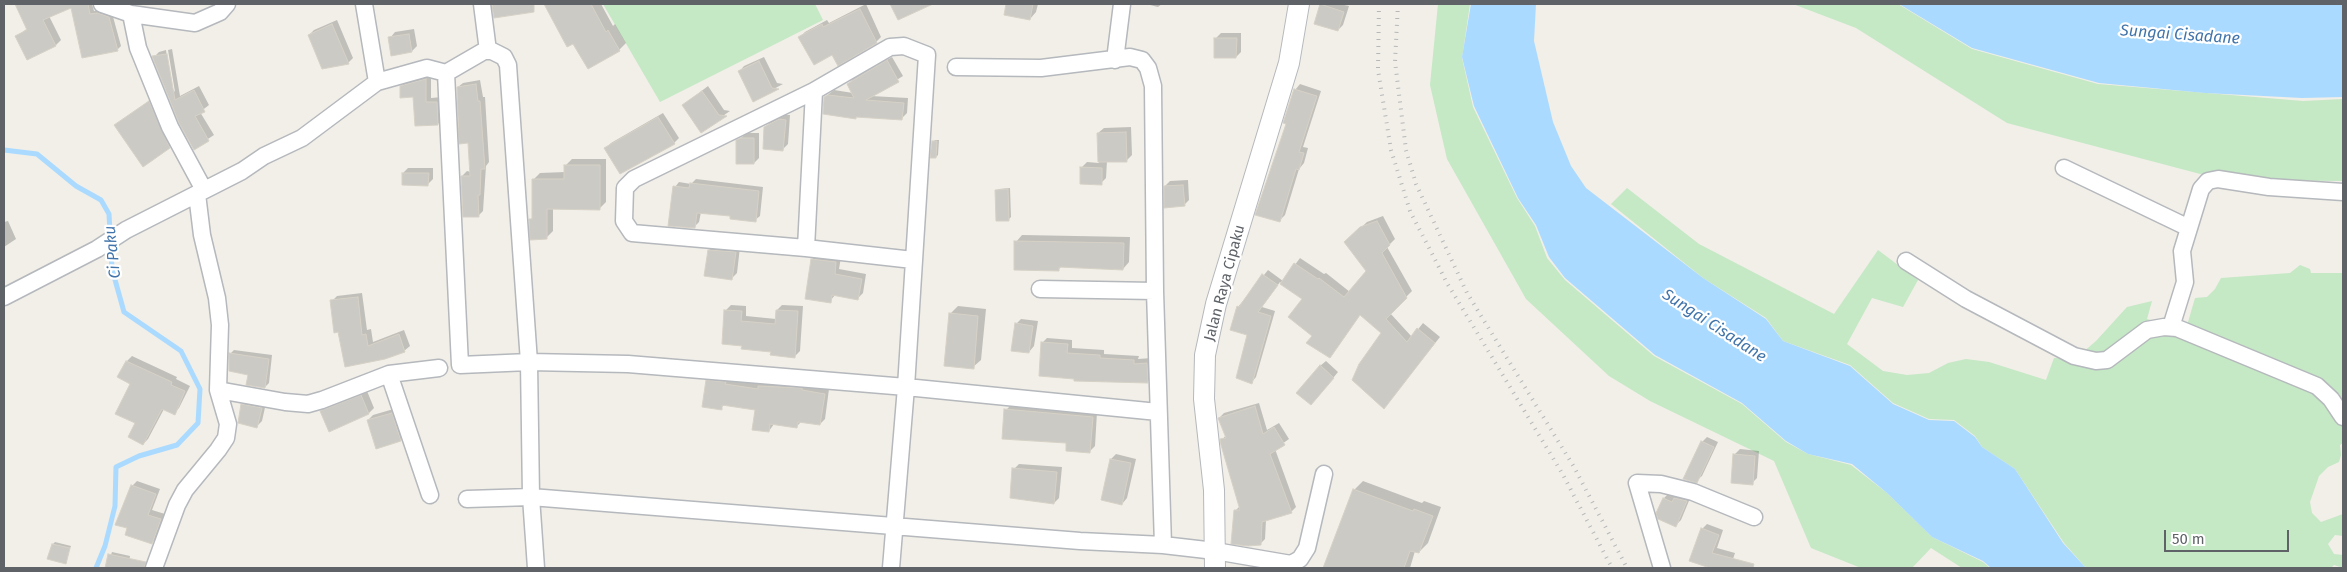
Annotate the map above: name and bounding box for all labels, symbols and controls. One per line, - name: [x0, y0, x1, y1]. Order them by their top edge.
- water label: Sungai Cisadane: [2119, 21, 2241, 49]
- street label: Jalan Raya Cipaku: [1201, 223, 1249, 343]
- water label: Ci Paku: [101, 225, 125, 279]
- water label: Sungai Cisadane: [1658, 285, 1770, 367]
- scale bar: [2167, 520, 2292, 552]
- text: 50 m: [2172, 530, 2205, 548]

